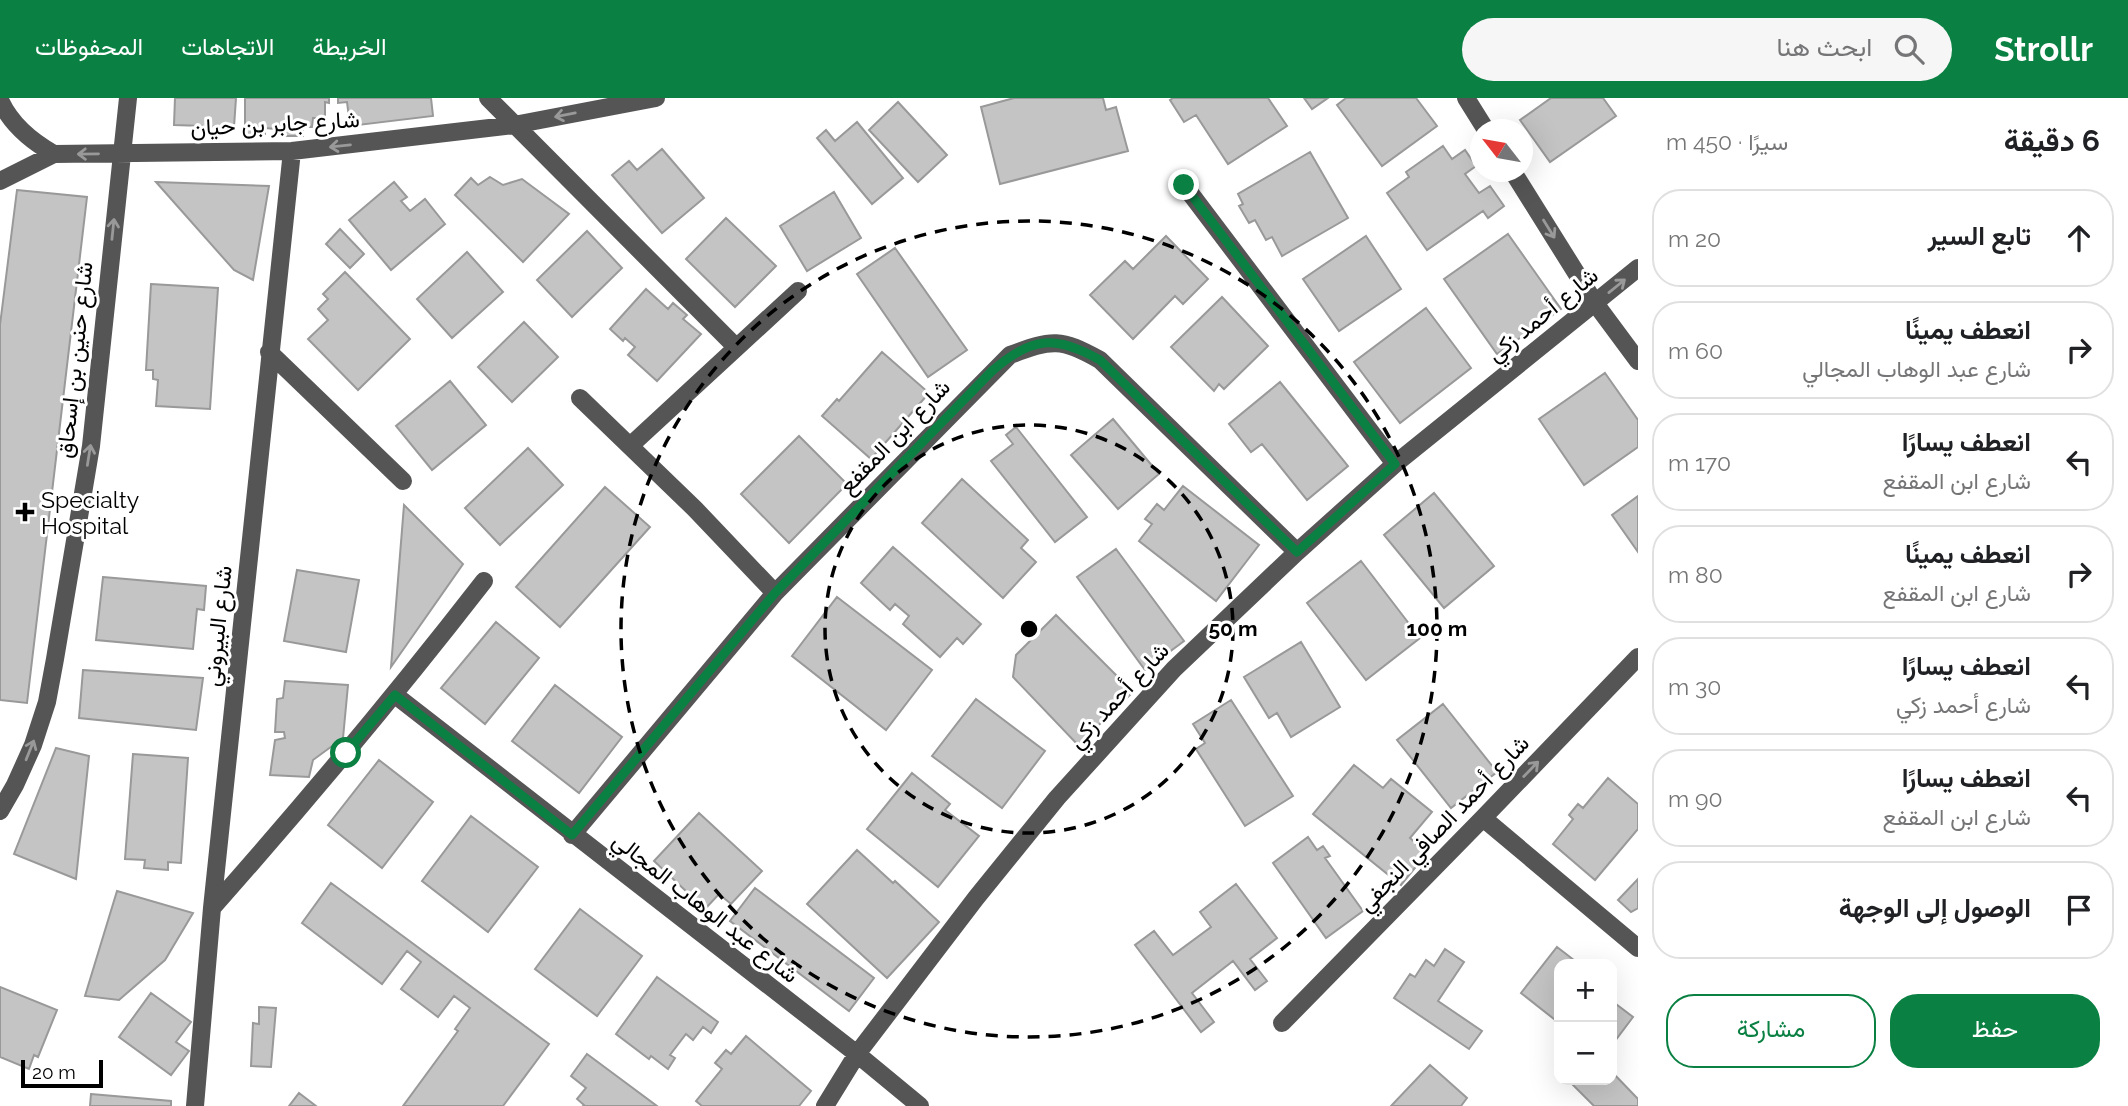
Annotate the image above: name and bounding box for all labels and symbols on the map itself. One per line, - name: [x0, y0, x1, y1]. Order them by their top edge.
- street label: شارع جابر بن حيان: [190, 105, 361, 144]
- one-way arrow: [554, 109, 577, 122]
- north arrow: [1470, 119, 1533, 182]
- one-way arrow: [329, 140, 351, 153]
- one-way arrow: [77, 147, 100, 161]
- route end: [1168, 169, 1199, 200]
- one-way arrow: [107, 218, 120, 241]
- one-way arrow: [1542, 219, 1556, 239]
- street label: شارع حنين بن إسحاق: [50, 261, 101, 460]
- street label: شارع أحمد زكي: [1481, 261, 1607, 372]
- one-way arrow: [1607, 278, 1625, 293]
- street label: شارع ابن المقفع: [833, 373, 957, 501]
- one-way arrow: [83, 444, 96, 467]
- place label: Specialty Hospital: [41, 486, 139, 539]
- marker: Specialty Hospital: [15, 502, 35, 522]
- street label: شارع البيروني: [197, 564, 243, 688]
- text: 50 m: [1208, 616, 1258, 641]
- text: 100 m: [1407, 616, 1467, 641]
- centre of rings: [1017, 617, 1041, 641]
- street label: شارع أحمد زكي: [1062, 636, 1178, 758]
- street label: شارع أحمد الصافي النجفي: [1352, 729, 1539, 921]
- route start: [330, 737, 361, 768]
- one-way arrow: [25, 739, 38, 761]
- one-way arrow: [1522, 761, 1539, 778]
- street label: شارع عبد الوهاب المجالي: [604, 826, 804, 993]
- scale bar: [21, 1057, 103, 1089]

